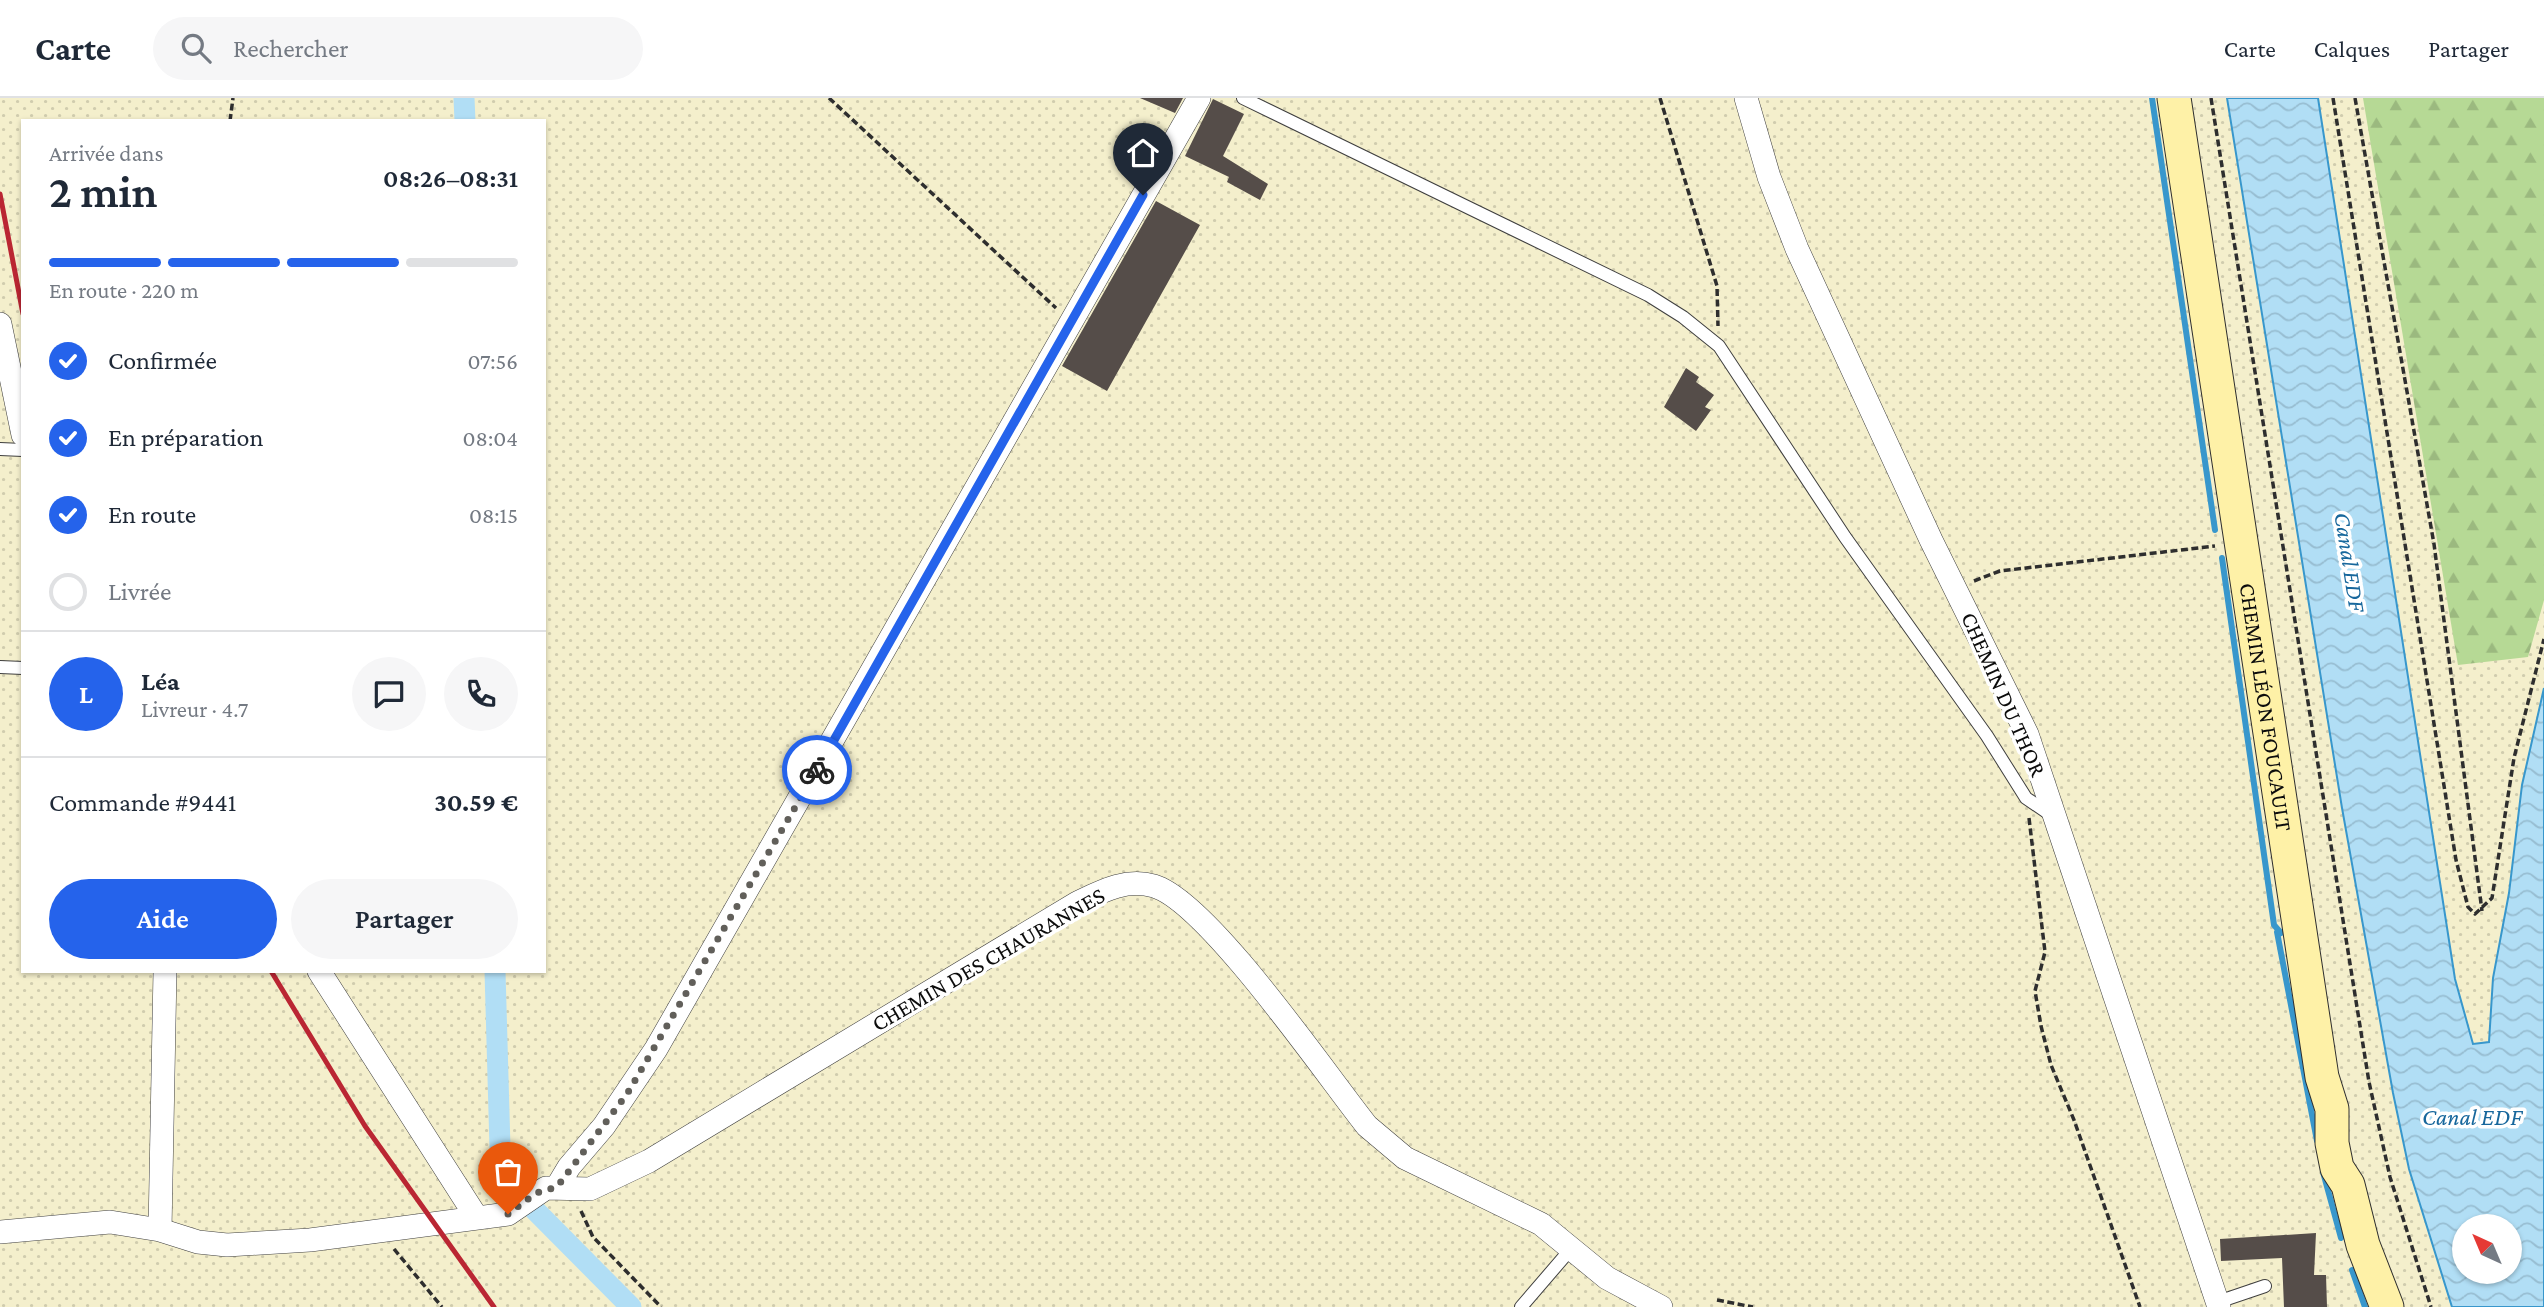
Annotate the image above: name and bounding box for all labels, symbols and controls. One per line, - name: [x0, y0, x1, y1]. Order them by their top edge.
- search box: [153, 17, 643, 80]
- icon: search: [177, 29, 215, 67]
- text: Carte: [35, 30, 111, 67]
- text: Rechercher: [233, 34, 349, 63]
- text: Carte: [2224, 35, 2276, 62]
- text: Calques: [2314, 35, 2390, 62]
- text: Partager: [2428, 35, 2509, 62]
- pin: [1113, 123, 1173, 195]
- icon: home: [1124, 134, 1162, 172]
- text: Arrivée dans: [49, 140, 164, 166]
- text: 08:26–08:31: [383, 164, 518, 193]
- text: 2 min: [49, 166, 157, 217]
- text: En route · 220 m: [49, 277, 199, 303]
- icon: check: [49, 342, 87, 380]
- text: Confirmée: [108, 346, 217, 375]
- text: 07:56: [468, 348, 518, 374]
- icon: check: [49, 419, 87, 457]
- text: En préparation: [108, 423, 263, 452]
- text: 08:04: [463, 425, 518, 451]
- icon: check: [49, 496, 87, 534]
- text: En route: [108, 500, 196, 529]
- text: 08:15: [469, 502, 518, 528]
- water label: Canal EDF: [2329, 510, 2372, 615]
- text: Livrée: [108, 577, 171, 606]
- street label: CHEMIN LÉON FOUCAULT: [2234, 581, 2298, 833]
- street label: CHEMIN DU THOR: [1956, 608, 2052, 780]
- button: chat: [352, 657, 426, 731]
- button: phone: [444, 657, 518, 731]
- text: Léa: [141, 667, 180, 696]
- text: L: [79, 680, 93, 709]
- text: Livreur · 4.7: [141, 696, 248, 722]
- courier: [782, 735, 852, 805]
- icon: bike: [798, 751, 836, 789]
- text: Commande #9441: [49, 788, 236, 817]
- text: 30.59 €: [434, 788, 518, 817]
- button: Aide: [49, 879, 277, 959]
- button: Partager: [291, 879, 518, 959]
- street label: CHEMIN DES CHAURANNES: [867, 882, 1109, 1036]
- water label: Canal EDF: [2422, 1103, 2523, 1130]
- pin: [478, 1142, 538, 1214]
- icon: bag: [489, 1153, 527, 1191]
- north arrow: [2452, 1214, 2522, 1284]
- map controls: [2452, 1214, 2522, 1284]

